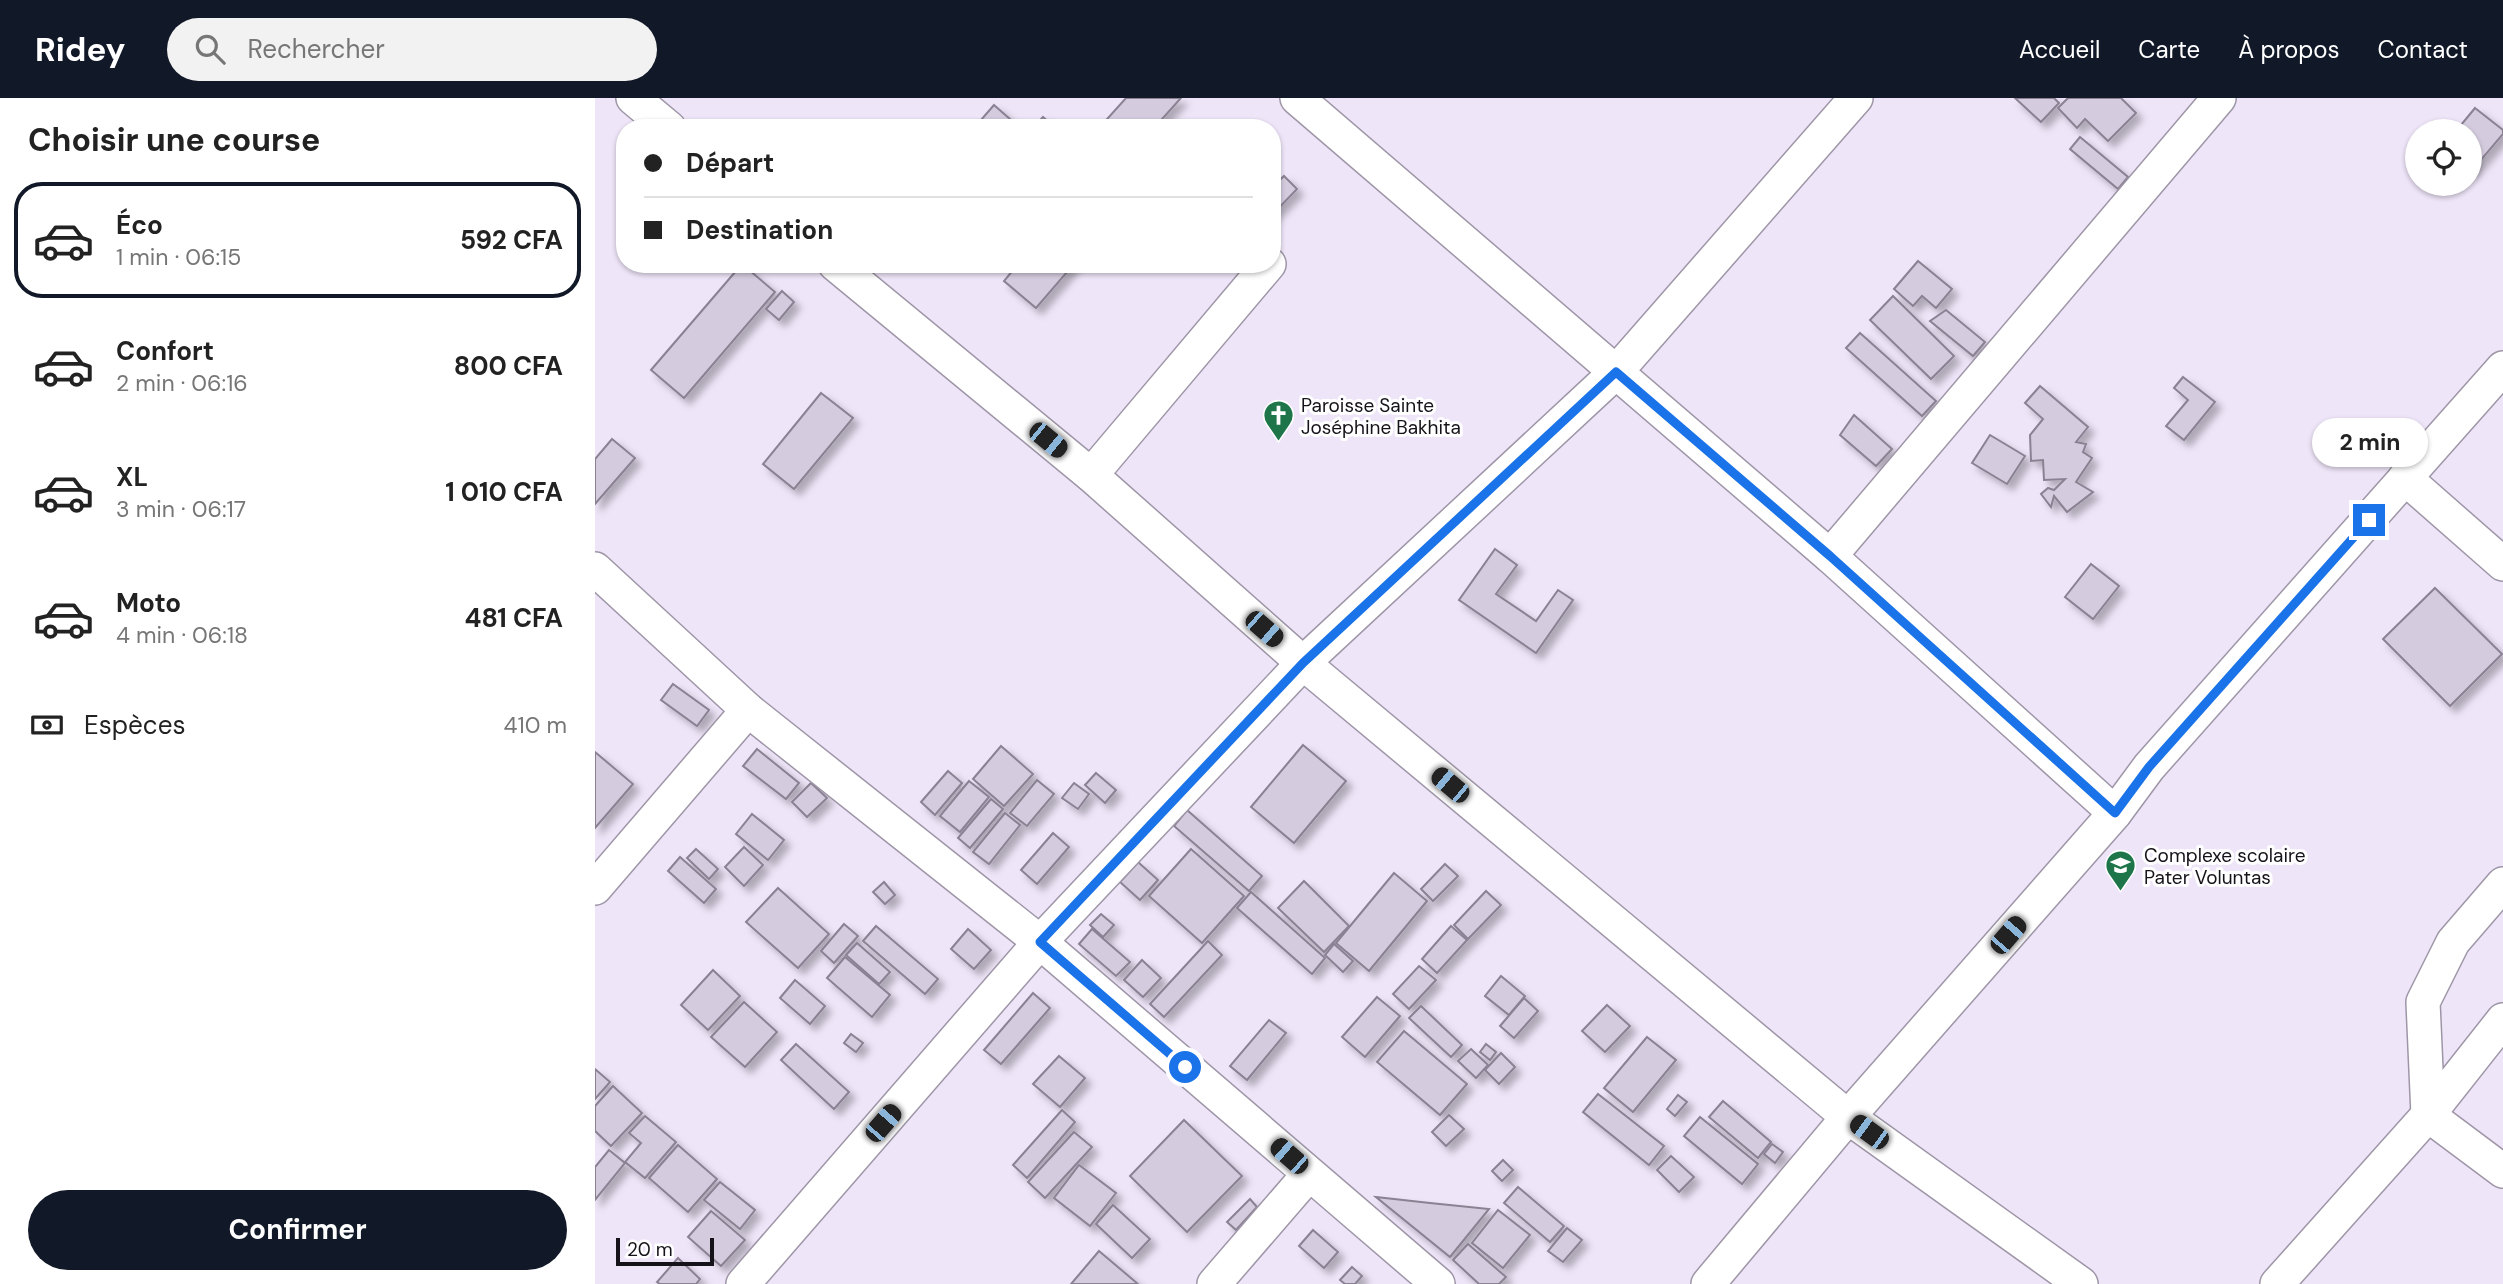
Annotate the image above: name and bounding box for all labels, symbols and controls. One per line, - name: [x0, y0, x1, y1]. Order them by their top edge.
- search box: [167, 18, 657, 81]
- text: Ridey: [35, 28, 125, 71]
- icon: search: [191, 30, 229, 68]
- text: Rechercher: [247, 32, 385, 66]
- text: Accueil: [2019, 34, 2100, 65]
- text: Carte: [2138, 34, 2200, 65]
- text: À propos: [2238, 34, 2340, 65]
- text: Contact: [2378, 34, 2468, 65]
- text: Choisir une course: [28, 119, 320, 161]
- map controls: [2405, 119, 2482, 196]
- button: locate: [2405, 119, 2482, 196]
- text: Départ: [686, 146, 774, 180]
- text: Éco: [116, 208, 163, 242]
- icon: car: [32, 209, 95, 272]
- text: Destination: [686, 213, 833, 247]
- text: 592 CFA: [460, 223, 563, 257]
- text: 1 min · 06:15: [116, 242, 241, 272]
- text: Confort: [116, 334, 214, 368]
- icon: car: [32, 335, 95, 398]
- text: 800 CFA: [454, 349, 563, 383]
- text: 2 min · 06:16: [116, 368, 248, 398]
- place label: Paroisse Sainte Joséphine Bakhita: [1301, 393, 1461, 440]
- church icon: Paroisse Sainte Joséphine Bakhita: [1261, 399, 1295, 443]
- callout: 2 min: [2311, 418, 2427, 468]
- car: [1026, 419, 1071, 461]
- text: 2 min: [2340, 427, 2400, 457]
- text: XL: [116, 460, 148, 494]
- icon: car: [32, 461, 95, 524]
- text: 1 010 CFA: [445, 475, 563, 509]
- text: 3 min · 06:17: [116, 494, 246, 524]
- route end: [2353, 504, 2385, 536]
- text: Moto: [116, 586, 181, 620]
- icon: car: [32, 587, 95, 650]
- text: 481 CFA: [464, 601, 563, 635]
- car: [1242, 607, 1287, 651]
- text: 4 min · 06:18: [116, 620, 248, 650]
- icon: cash: [28, 706, 66, 744]
- text: Espèces: [84, 708, 185, 742]
- text: 410 m: [504, 710, 567, 740]
- car: [1428, 763, 1473, 807]
- place label: Complexe scolaire Pater Voluntas: [2144, 843, 2305, 890]
- school or university icon: Complexe scolaire Pater Voluntas: [2104, 849, 2138, 893]
- car: [1987, 912, 2030, 958]
- route start: [1169, 1051, 1201, 1083]
- car: [862, 1100, 905, 1146]
- car: [1846, 1111, 1893, 1153]
- car: [1267, 1134, 1312, 1178]
- button: Confirmer: [28, 1190, 567, 1270]
- scale bar: [616, 1235, 714, 1267]
- text: 20 m: [627, 1237, 673, 1262]

